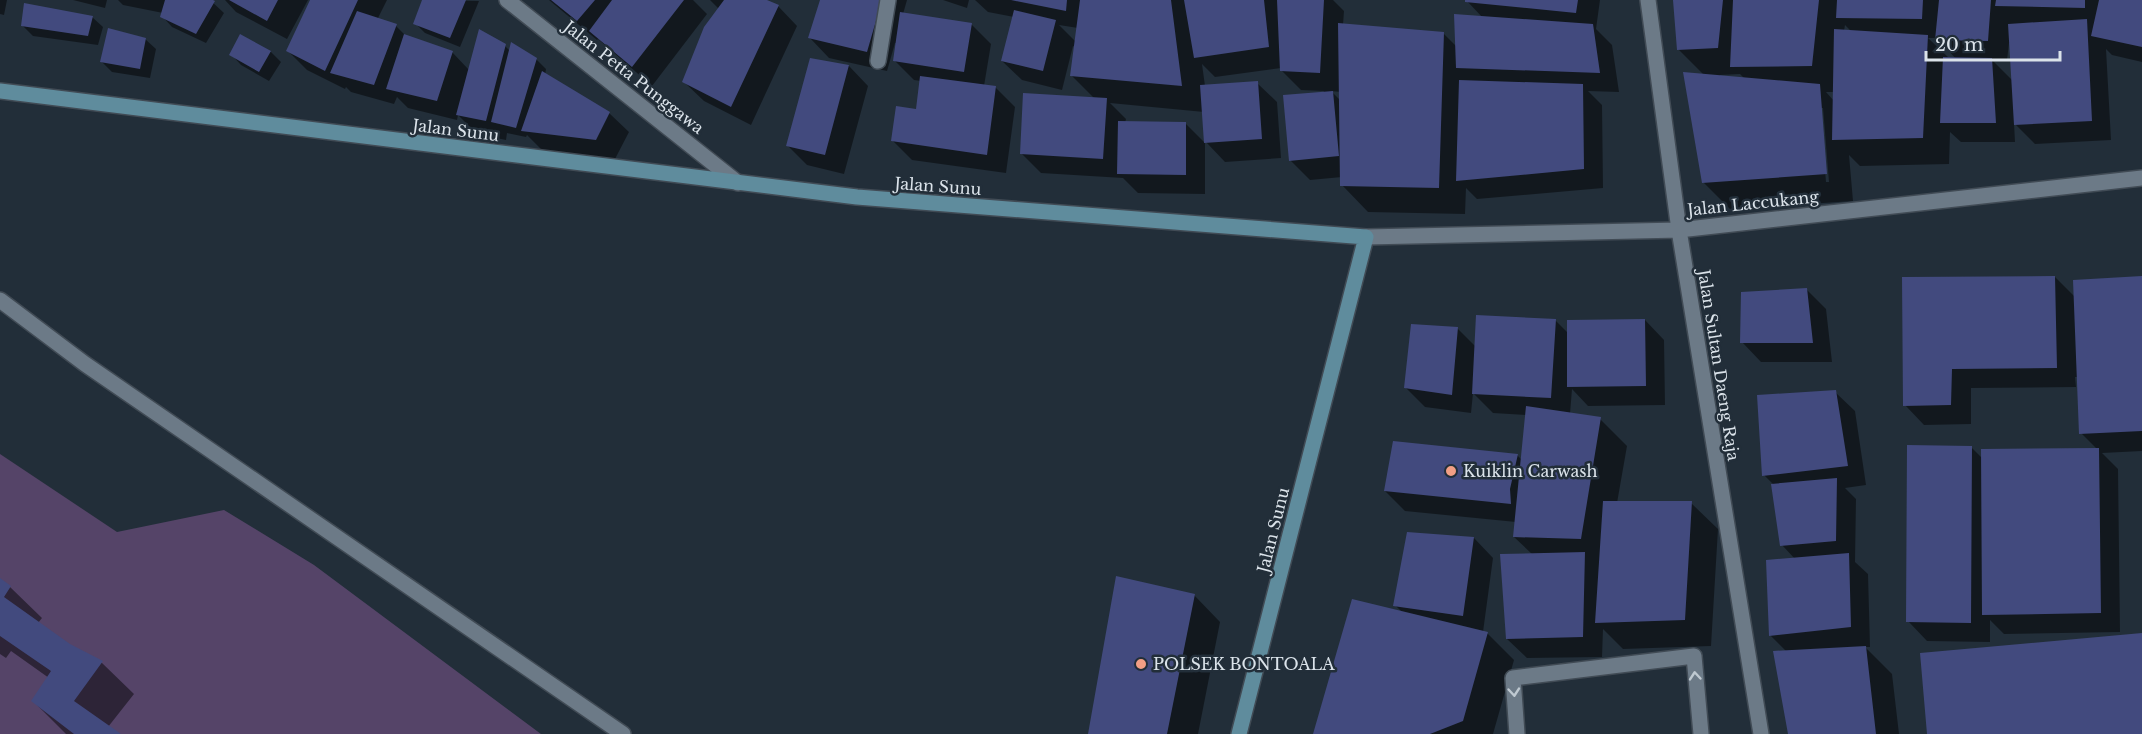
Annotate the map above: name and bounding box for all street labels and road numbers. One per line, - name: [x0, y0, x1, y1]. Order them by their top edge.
- street label: Jalan Petta Punggawa: [558, 15, 708, 138]
- street label: Jalan Sunu: [410, 115, 501, 145]
- street label: Jalan Sunu: [892, 173, 982, 199]
- street label: Jalan Laccukang: [1684, 186, 1820, 220]
- street label: Jalan Sultan Daeng Raja: [1694, 266, 1744, 462]
- street label: Jalan Sunu: [1252, 485, 1293, 577]

